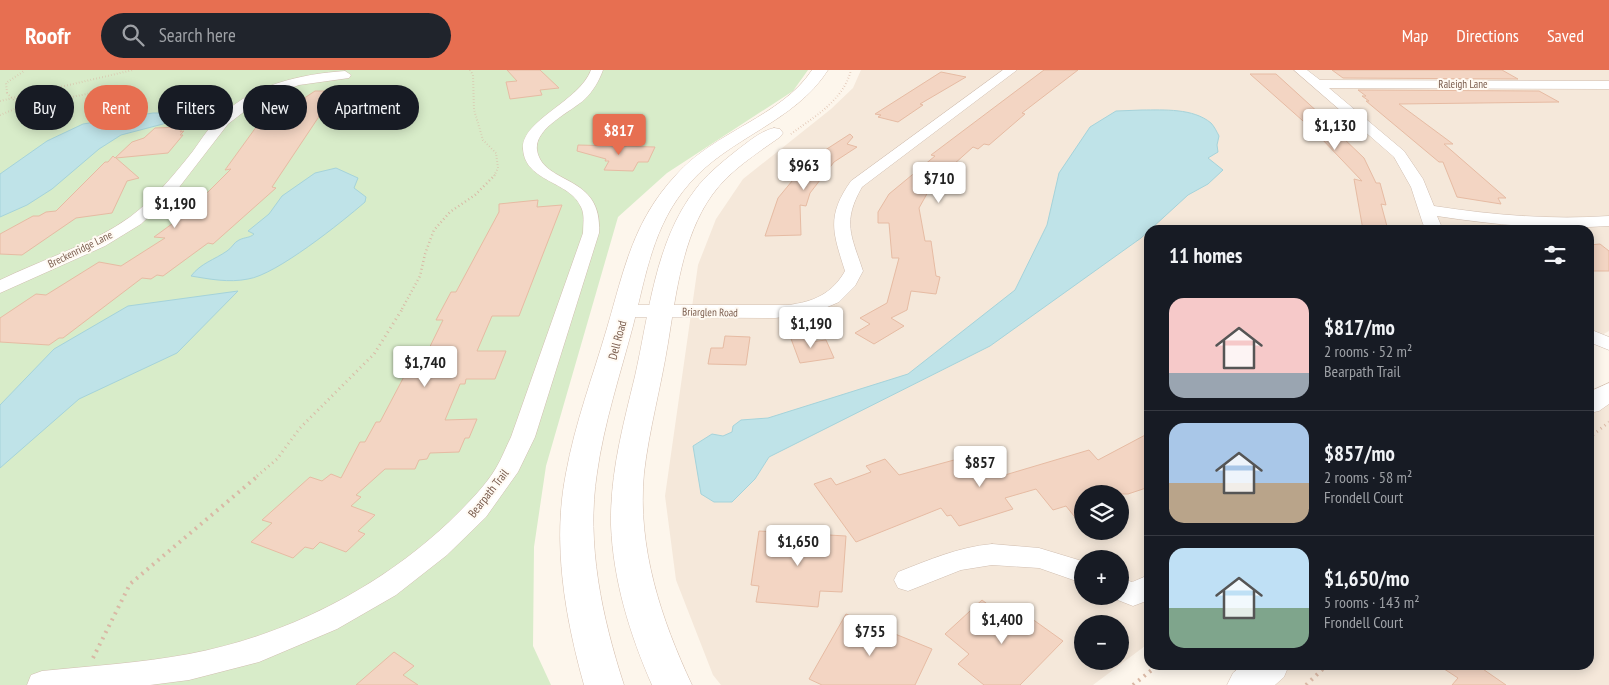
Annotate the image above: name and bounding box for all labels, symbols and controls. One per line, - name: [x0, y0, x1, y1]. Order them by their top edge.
- search box: [101, 13, 451, 58]
- text: Roofr: [25, 20, 71, 51]
- icon: search: [119, 21, 147, 49]
- text: Search here: [159, 23, 236, 47]
- text: Map: [1402, 24, 1428, 47]
- text: Directions: [1456, 24, 1519, 47]
- text: Saved: [1547, 24, 1584, 47]
- street label: Raleigh Lane: [1438, 77, 1488, 91]
- chip: Buy: [15, 85, 74, 130]
- chip: Rent: [84, 85, 148, 130]
- chip: Filters: [158, 85, 233, 130]
- chip: New: [243, 85, 307, 130]
- chip: Apartment: [317, 85, 419, 130]
- pin: $1,130: [1294, 108, 1376, 151]
- pin: $817: [589, 114, 649, 156]
- text: $1,130: [1314, 115, 1356, 135]
- text: $817: [604, 120, 634, 140]
- pin: $963: [774, 148, 834, 191]
- text: $963: [789, 155, 819, 175]
- pin: $710: [909, 162, 969, 204]
- text: $710: [924, 168, 954, 188]
- pin: $1,190: [134, 186, 216, 229]
- text: $1,190: [154, 193, 196, 213]
- street label: Breckenridge Lane: [45, 227, 115, 271]
- icon: filters: [1541, 241, 1569, 269]
- text: 11 homes: [1169, 242, 1242, 269]
- street label: Briarglen Road: [682, 305, 738, 319]
- pin: $1,190: [770, 306, 852, 349]
- text: $1,190: [790, 313, 832, 333]
- text: $817/mo: [1324, 314, 1395, 341]
- icon: home: [1209, 318, 1269, 378]
- street label: Dell Road: [605, 319, 629, 361]
- text: 2 rooms · 52 m²: [1324, 341, 1412, 361]
- pin: $1,740: [384, 346, 466, 388]
- text: $1,740: [404, 352, 446, 372]
- text: Bearpath Trail: [1324, 361, 1400, 381]
- text: $857/mo: [1324, 440, 1395, 467]
- icon: home: [1209, 443, 1269, 503]
- pin: $857: [950, 446, 1010, 488]
- text: $857: [965, 452, 995, 472]
- street label: Bearpath Trail: [464, 466, 512, 520]
- text: 2 rooms · 58 m²: [1324, 467, 1412, 487]
- map controls: [1074, 485, 1129, 670]
- button: layers: [1074, 485, 1129, 540]
- text: Frondell Court: [1324, 487, 1403, 507]
- pin: $1,650: [757, 524, 839, 567]
- text: $1,650: [777, 531, 819, 551]
- button: +: [1074, 550, 1129, 605]
- text: $1,650/mo: [1324, 565, 1409, 592]
- icon: home: [1209, 568, 1269, 628]
- text: 5 rooms · 143 m²: [1324, 592, 1420, 612]
- pin: $1,400: [961, 602, 1043, 645]
- text: $1,400: [981, 609, 1023, 629]
- text: Frondell Court: [1324, 612, 1403, 632]
- pin: $755: [840, 614, 900, 657]
- button: −: [1074, 615, 1129, 670]
- text: $755: [855, 621, 885, 641]

